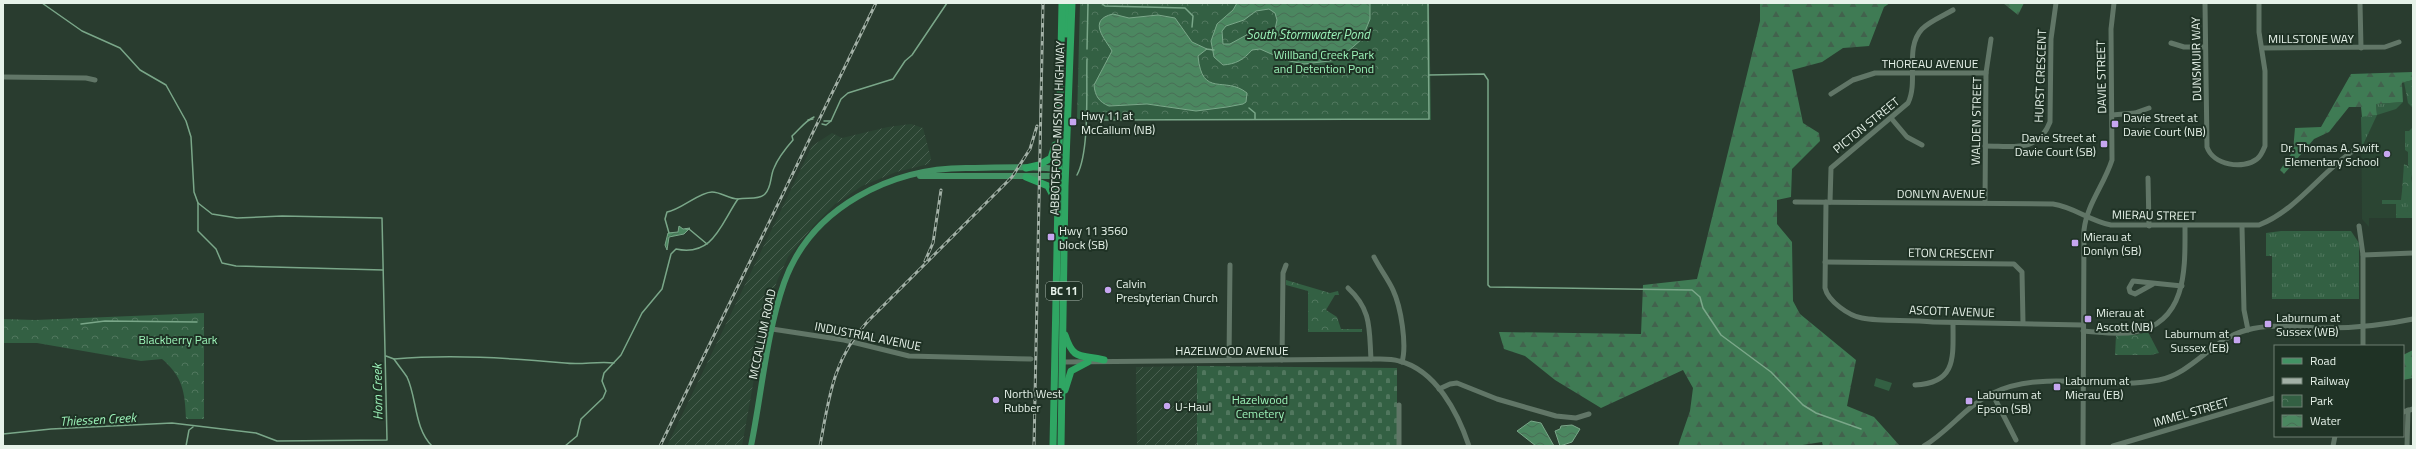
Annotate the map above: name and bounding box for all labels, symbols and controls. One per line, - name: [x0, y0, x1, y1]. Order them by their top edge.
- street label: DUNSMUIR WAY: [2186, 16, 2206, 101]
- water label: South Stormwater Pond: [1246, 24, 1371, 44]
- street label: HURST CRESCENT: [2029, 28, 2051, 123]
- street label: MILLSTONE WAY: [2268, 29, 2354, 48]
- street label: DAVIE STREET: [2091, 39, 2111, 114]
- street label: ABBOTSFORD-MISSION HIGHWAY: [1044, 40, 1070, 216]
- park label: Willband Creek Park and Detention Pond: [1274, 45, 1375, 78]
- street label: THOREAU AVENUE: [1882, 54, 1979, 73]
- street label: WALDEN STREET: [1966, 76, 1986, 165]
- street label: PICTON STREET: [1828, 92, 1904, 158]
- place label: Hwy 11 at McCallum (NB): [1081, 106, 1155, 139]
- place label: Davie Street at Davie Court (NB): [2123, 108, 2206, 141]
- marker: Hwy 11 at McCallum (NB): [1068, 117, 1078, 127]
- marker: Davie Street at Davie Court (NB): [2110, 119, 2120, 129]
- place label: Davie Street at Davie Court (SB): [2015, 128, 2097, 161]
- place label: Dr. Thomas A. Swift Elementary School: [2280, 138, 2380, 171]
- marker: Davie Street at Davie Court (SB): [2099, 139, 2109, 149]
- marker: Dr. Thomas A. Swift Elementary School: [2382, 149, 2392, 159]
- street label: DONLYN AVENUE: [1897, 184, 1986, 203]
- street label: MIERAU STREET: [2112, 205, 2197, 225]
- place label: Hwy 11 3560 block (SB): [1059, 221, 1128, 254]
- place label: Mierau at Donlyn (SB): [2083, 227, 2141, 260]
- marker: Hwy 11 3560 block (SB): [1046, 232, 1056, 242]
- marker: Mierau at Donlyn (SB): [2070, 238, 2080, 248]
- street label: ETON CRESCENT: [1908, 243, 1995, 263]
- place label: Calvin Presbyterian Church: [1116, 274, 1218, 307]
- road number: BC 11: [1046, 282, 1082, 300]
- marker: Calvin Presbyterian Church: [1103, 285, 1113, 295]
- street label: MCCALLUM ROAD: [743, 287, 781, 381]
- street label: ASCOTT AVENUE: [1909, 300, 1996, 322]
- place label: Mierau at Ascott (NB): [2096, 303, 2153, 336]
- place label: Laburnum at Sussex (WB): [2276, 308, 2341, 341]
- marker: Mierau at Ascott (NB): [2083, 314, 2093, 324]
- street label: INDUSTRIAL AVENUE: [813, 316, 923, 356]
- marker: Laburnum at Sussex (WB): [2263, 319, 2273, 329]
- place label: Laburnum at Sussex (EB): [2165, 324, 2230, 357]
- park label: Blackberry Park: [138, 330, 218, 349]
- marker: Laburnum at Sussex (EB): [2232, 335, 2242, 345]
- street label: HAZELWOOD AVENUE: [1175, 341, 1289, 360]
- legend: [2274, 345, 2404, 437]
- text: Road: [2310, 351, 2336, 370]
- water label: Horn Creek: [366, 362, 387, 420]
- place label: Laburnum at Mierau (EB): [2065, 371, 2130, 404]
- text: Railway: [2310, 371, 2350, 390]
- marker: Laburnum at Mierau (EB): [2052, 382, 2062, 392]
- place label: North West Rubber: [1004, 384, 1063, 417]
- place label: Laburnum at Epson (SB): [1977, 385, 2042, 418]
- park label: Hazelwood Cemetery: [1232, 390, 1288, 423]
- text: Park: [2310, 391, 2333, 410]
- street label: IMMEL STREET: [2151, 392, 2232, 432]
- marker: North West Rubber: [991, 395, 1001, 405]
- marker: Laburnum at Epson (SB): [1964, 396, 1974, 406]
- place label: U-Haul: [1175, 397, 1211, 416]
- marker: U-Haul: [1162, 401, 1172, 411]
- water label: Thiessen Creek: [59, 407, 139, 431]
- text: Water: [2310, 411, 2341, 430]

